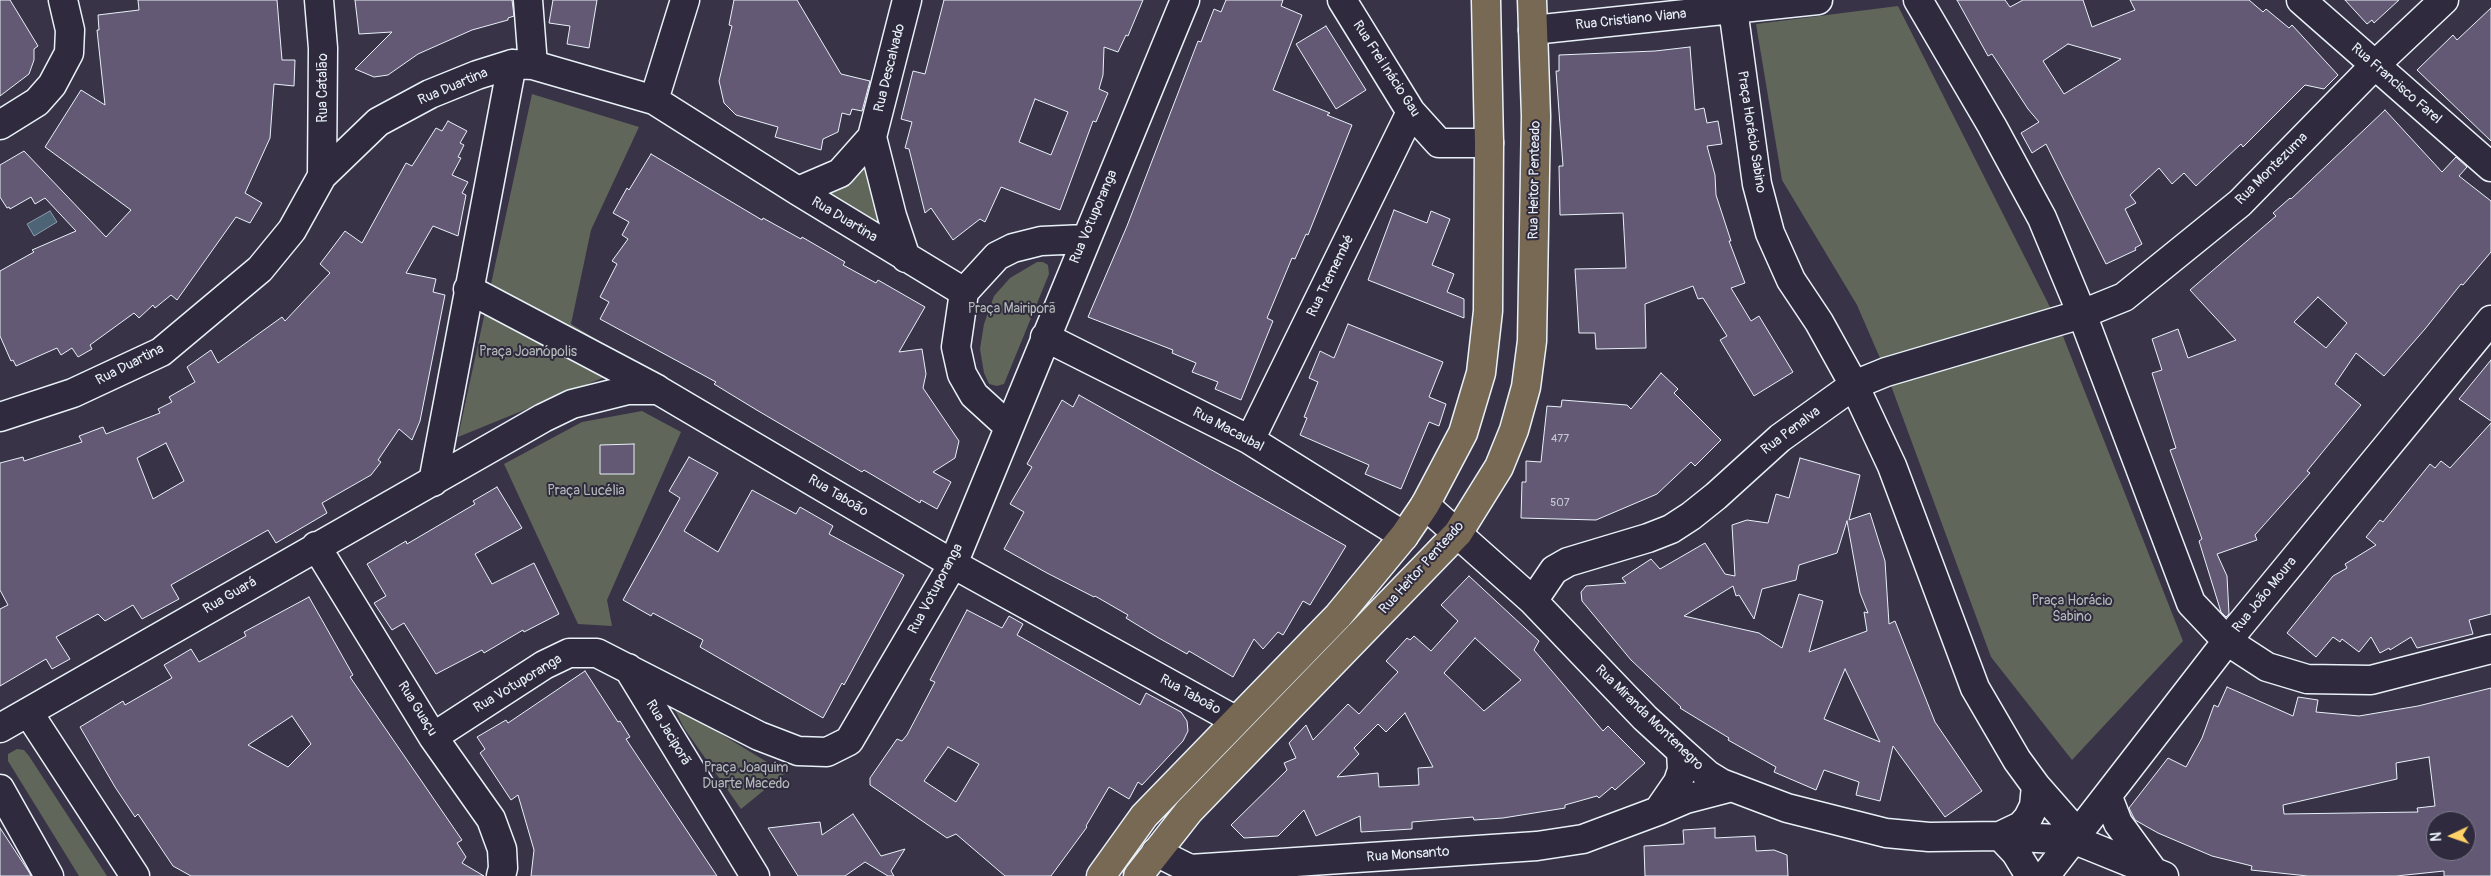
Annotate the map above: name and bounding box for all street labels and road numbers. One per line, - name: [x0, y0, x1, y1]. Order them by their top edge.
- street label: Rua Cristiano Viana: [1575, 6, 1687, 34]
- street label: Rua Frei Inácio Gau: [1349, 18, 1423, 120]
- street label: Rua Descalvado: [871, 22, 909, 114]
- street label: Rua Francisco Farel: [2347, 40, 2445, 128]
- street label: Rua Catalão: [315, 53, 331, 123]
- street label: Rua Duartina: [416, 65, 490, 109]
- street label: Praça Horácio Sabino: [1733, 70, 1769, 194]
- street label: Rua Heitor Penteado: [1526, 120, 1544, 240]
- street label: Rua Montezuma: [2232, 129, 2312, 209]
- street label: Rua Votuporanga: [1067, 168, 1121, 266]
- street label: Rua Duartina: [808, 194, 880, 246]
- street label: Rua Tremembé: [1304, 232, 1358, 320]
- street label: Rua Duartina: [93, 341, 167, 389]
- street label: Rua Penalva: [1758, 403, 1824, 459]
- street label: Rua Macaubal: [1189, 404, 1267, 456]
- street label: Rua Taboão: [805, 471, 871, 521]
- street label: Rua Heitor Penteado: [1376, 518, 1468, 618]
- street label: Rua Votuporanga: [905, 541, 967, 637]
- street label: Rua João Moura: [2229, 554, 2301, 636]
- street label: Rua Guará: [200, 574, 260, 618]
- street label: Rua Votuporanga: [471, 651, 565, 717]
- street label: Rua Miranda Montenegro: [1591, 662, 1707, 774]
- street label: Rua Taboão: [1157, 671, 1223, 719]
- street label: Rua Guaçu: [393, 678, 441, 740]
- street label: Rua Jaciporã: [642, 697, 694, 769]
- street label: Rua Monsanto: [1366, 844, 1450, 866]

